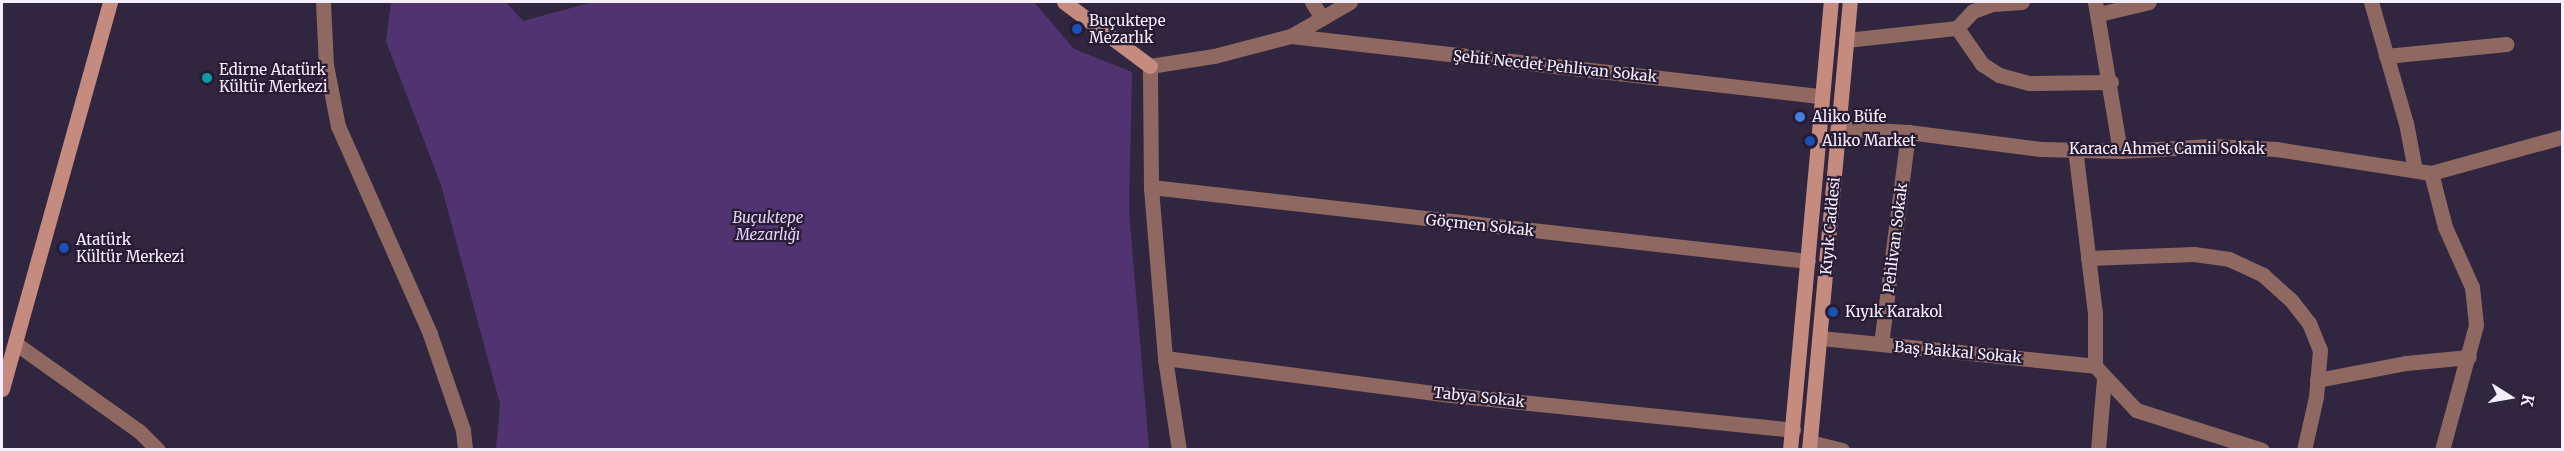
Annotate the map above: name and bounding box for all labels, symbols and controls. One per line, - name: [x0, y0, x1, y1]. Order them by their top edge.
- place label: Buçuktepe Mezarlık: [1089, 11, 1166, 46]
- marker: Buçuktepe Mezarlık: [1070, 22, 1084, 36]
- street label: Şehit Necdet Pehlivan Sokak: [1452, 46, 1658, 86]
- place label: Edirne Atatürk Kültür Merkezi: [219, 60, 328, 95]
- marker: Edirne Atatürk Kültür Merkezi: [200, 71, 214, 85]
- place label: Aliko Büfe: [1812, 108, 1886, 126]
- marker: Aliko Büfe: [1793, 110, 1807, 124]
- place label: Aliko Market: [1822, 132, 1916, 150]
- marker: Aliko Market: [1803, 134, 1817, 148]
- street label: Karaca Ahmet Camii Sokak: [2069, 140, 2265, 158]
- street label: Kıyık Caddesi: [1817, 176, 1843, 276]
- street label: Pehlivan Sokak: [1879, 182, 1911, 294]
- park label: Buçuktepe Mezarlığı: [733, 208, 803, 243]
- street label: Göçmen Sokak: [1425, 210, 1535, 240]
- place label: Atatürk Kültür Merkezi: [76, 230, 185, 265]
- marker: Atatürk Kültür Merkezi: [57, 241, 71, 255]
- place label: Kıyık Karakol: [1845, 303, 1943, 321]
- marker: Kıyık Karakol: [1826, 305, 1840, 319]
- street label: Baş Bakkal Sokak: [1893, 337, 2023, 367]
- north arrow: [2480, 367, 2540, 427]
- street label: Tabya Sokak: [1432, 383, 1526, 411]
- text: K: [2517, 393, 2539, 408]

